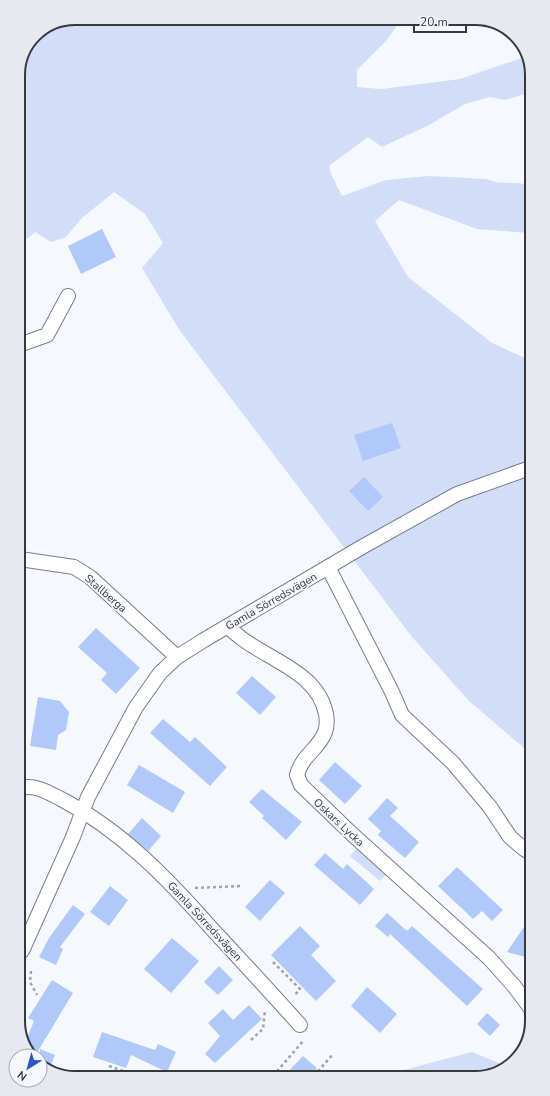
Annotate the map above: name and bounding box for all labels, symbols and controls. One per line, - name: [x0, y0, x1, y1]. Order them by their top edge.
- scale bar: [414, 8, 466, 34]
- text: 20 m: [420, 14, 448, 30]
- street label: Gamla Sörredsvägen: [223, 569, 320, 634]
- street label: Stallberga: [81, 571, 130, 616]
- street label: Oskars Lycka: [310, 795, 367, 850]
- street label: Gamla Sörredsvägen: [164, 878, 245, 964]
- north arrow: [8, 1048, 48, 1088]
- text: N: [14, 1067, 30, 1084]

